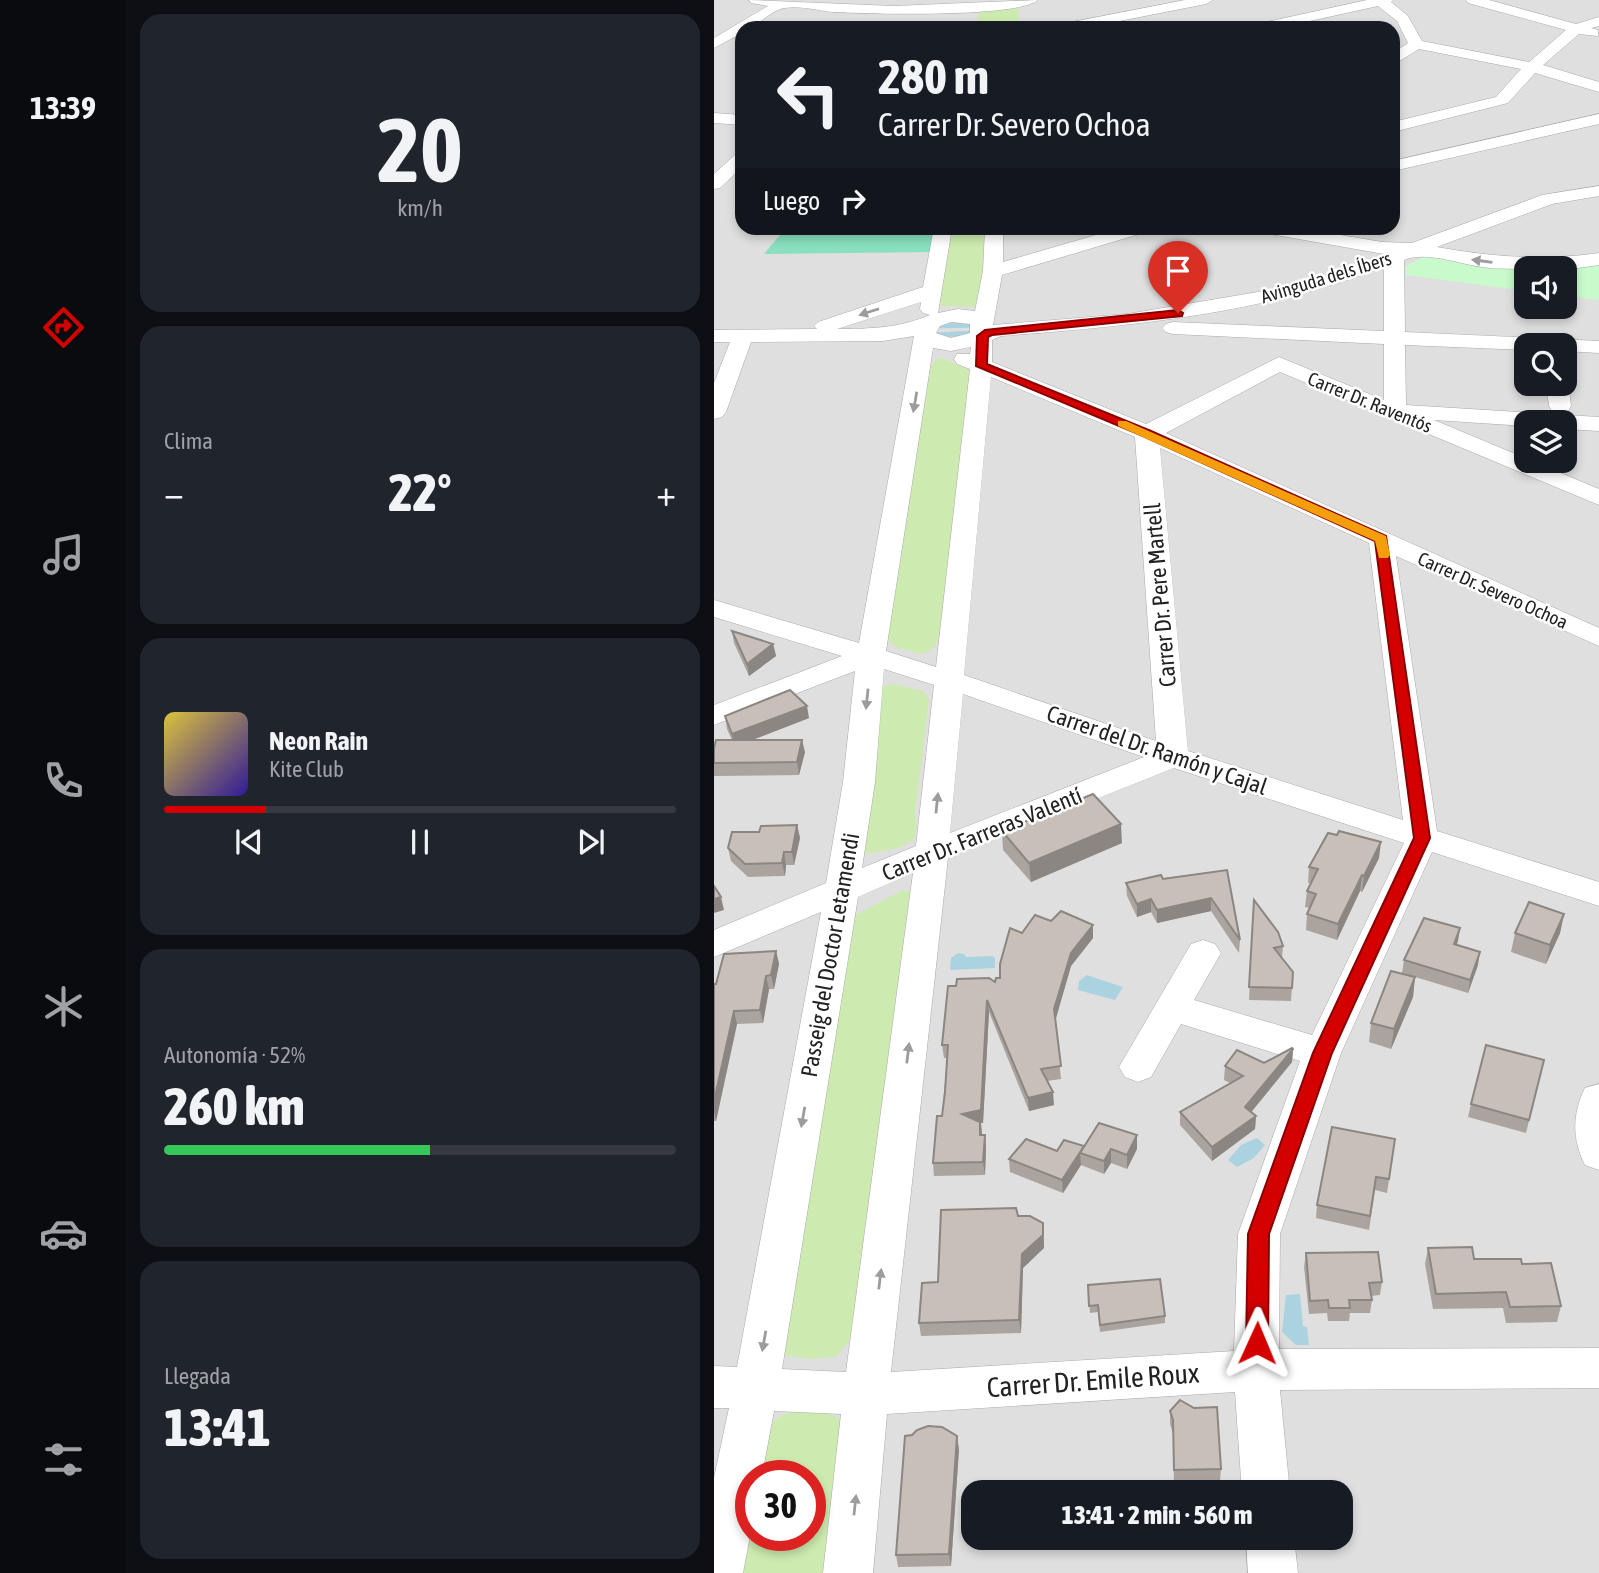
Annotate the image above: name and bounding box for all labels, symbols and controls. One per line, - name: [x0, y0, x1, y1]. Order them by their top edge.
- text: 280 m: [878, 48, 989, 104]
- icon: left: [763, 49, 854, 140]
- text: 13:39: [30, 89, 96, 126]
- text: 20: [377, 97, 463, 201]
- text: Carrer Dr. Severo Ochoa: [878, 106, 1151, 143]
- icon: right: [834, 182, 872, 220]
- text: Luego: [763, 186, 820, 216]
- text: km/h: [397, 195, 443, 221]
- pin: [1148, 241, 1208, 313]
- street label: Avinguda dels Íbers: [1258, 247, 1394, 307]
- icon: arrive: [1159, 252, 1197, 290]
- one-way arrow: [1471, 255, 1493, 266]
- map controls: [1514, 256, 1577, 473]
- button: sound: [1514, 256, 1577, 319]
- icon: directions: [39, 303, 88, 352]
- one-way arrow: [858, 307, 879, 318]
- button: search: [1514, 333, 1577, 396]
- street label: Carrer Dr. Raventós: [1305, 367, 1435, 437]
- one-way arrow: [909, 391, 920, 413]
- button: layers: [1514, 410, 1577, 473]
- text: Clima: [164, 428, 213, 454]
- text: 22°: [388, 462, 452, 522]
- text: −: [164, 471, 184, 514]
- text: +: [656, 471, 676, 514]
- street label: Carrer Dr. Pere Martell: [1139, 502, 1181, 688]
- icon: music: [39, 530, 88, 579]
- street label: Carrer Dr. Severo Ochoa: [1415, 547, 1571, 633]
- one-way arrow: [861, 688, 872, 710]
- street label: Carrer del Dr. Ramón y Cajal: [1043, 700, 1271, 800]
- text: Neon Rain: [269, 726, 368, 756]
- icon: phone: [39, 756, 88, 805]
- text: Kite Club: [269, 756, 344, 782]
- street label: Carrer Dr. Farreras Valentí: [878, 782, 1086, 886]
- one-way arrow: [932, 792, 943, 814]
- icon: previous: [230, 823, 268, 861]
- icon: pause: [401, 823, 439, 861]
- icon: next: [572, 823, 610, 861]
- street label: Passeig del Doctor Letamendi: [796, 831, 864, 1079]
- icon: climate: [39, 982, 88, 1031]
- text: Autonomía · 52%: [164, 1042, 305, 1068]
- one-way arrow: [902, 1042, 913, 1064]
- text: 260 km: [164, 1076, 305, 1136]
- one-way arrow: [797, 1106, 808, 1128]
- icon: car: [39, 1209, 88, 1258]
- one-way arrow: [874, 1268, 885, 1290]
- position arrow: [1220, 1306, 1294, 1380]
- one-way arrow: [758, 1330, 769, 1352]
- street label: Carrer Dr. Emile Roux: [986, 1357, 1200, 1403]
- text: Llegada: [164, 1363, 231, 1389]
- text: 13:41: [164, 1397, 271, 1457]
- icon: filters: [39, 1435, 88, 1484]
- speed limit sign: 30: [735, 1460, 826, 1551]
- one-way arrow: [849, 1494, 860, 1516]
- text: 13:41 · 2 min · 560 m: [1062, 1500, 1252, 1530]

